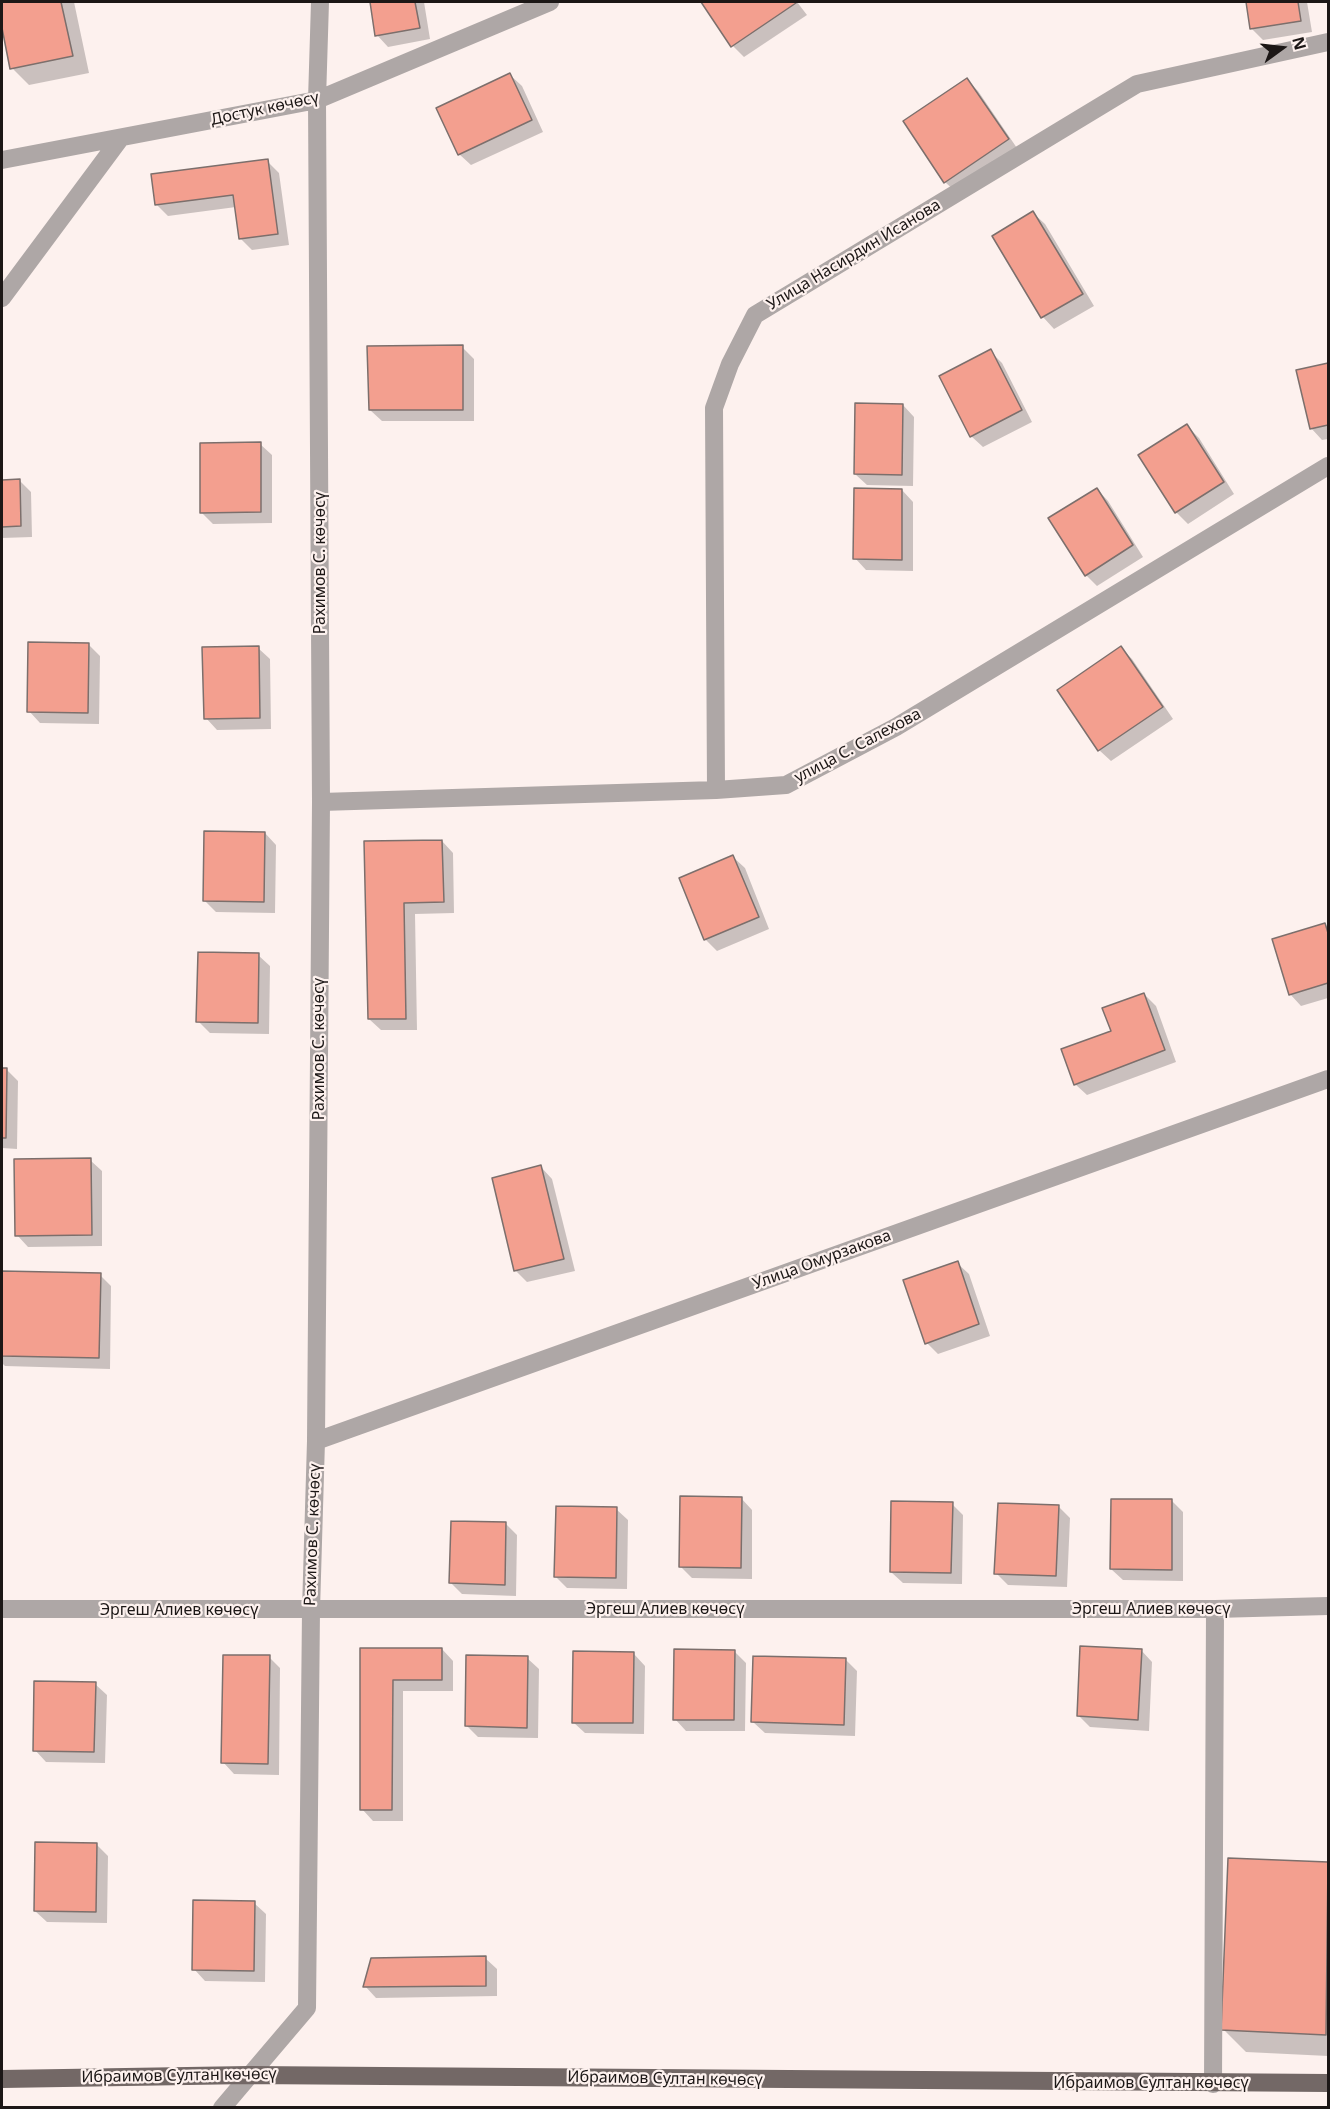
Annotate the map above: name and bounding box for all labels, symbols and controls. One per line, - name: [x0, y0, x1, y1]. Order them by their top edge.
- north arrow: [1252, 18, 1312, 78]
- text: N: [1287, 34, 1312, 52]
- street label: Достук көчөсү: [209, 88, 321, 130]
- street label: Улица Насирдин Исанова: [764, 195, 944, 315]
- street label: Рахимов С. көчөсү: [310, 492, 330, 634]
- street label: улица С. Салехова: [791, 705, 925, 787]
- street label: Рахимов С. көчөсү: [309, 978, 329, 1120]
- street label: Улица Омурзакова: [750, 1226, 894, 1294]
- street label: Рахимов С. көчөсү: [301, 1463, 325, 1607]
- street label: Эргеш Алиев көчөсү: [586, 1599, 744, 1619]
- street label: Эргеш Алиев көчөсү: [1072, 1599, 1230, 1619]
- street label: Эргеш Алиев көчөсү: [100, 1600, 258, 1620]
- street label: Ибраимов Султан көчөсү: [81, 2065, 277, 2087]
- street label: Ибраимов Султан көчөсү: [567, 2068, 763, 2090]
- street label: Ибраимов Султан көчөсү: [1053, 2073, 1249, 2093]

